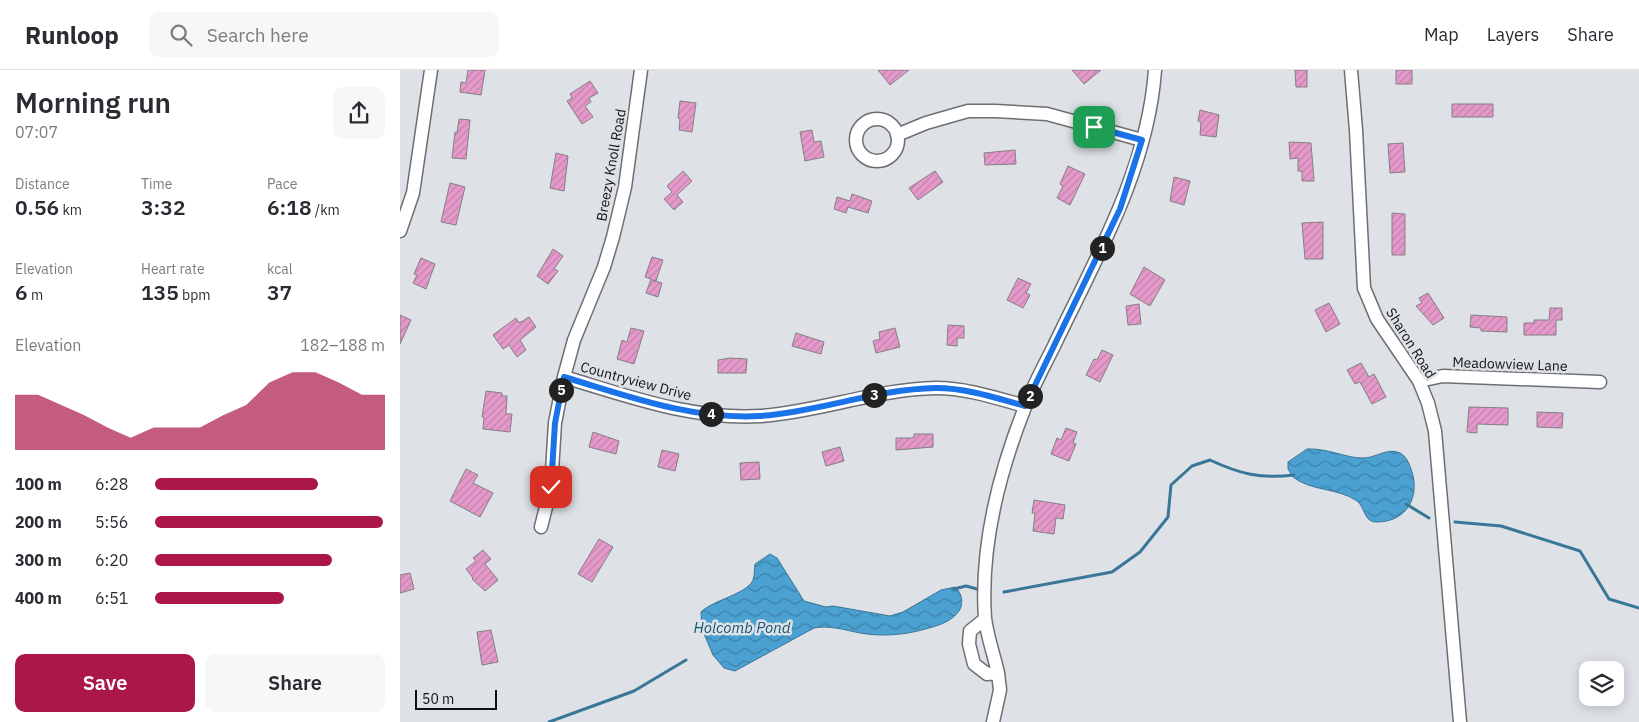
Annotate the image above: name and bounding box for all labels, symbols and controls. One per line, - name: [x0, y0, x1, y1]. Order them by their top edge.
- search box: [149, 12, 499, 57]
- text: Runloop: [25, 19, 119, 51]
- icon: search: [167, 21, 195, 49]
- text: Search here: [207, 23, 309, 47]
- text: Map: [1424, 23, 1459, 46]
- text: Layers: [1487, 23, 1539, 46]
- text: Share: [1567, 23, 1614, 46]
- text: Morning run: [15, 84, 171, 121]
- button: share: [333, 87, 385, 139]
- pin: [1073, 106, 1115, 148]
- street label: Breezy Knoll Road: [592, 107, 630, 223]
- icon: arrive: [1080, 113, 1108, 141]
- text: 07:07: [15, 122, 58, 142]
- text: Distance: [15, 175, 70, 193]
- text: Time: [141, 175, 172, 193]
- text: Pace: [267, 175, 297, 193]
- text: 0.56: [15, 193, 59, 221]
- text: 3:32: [141, 193, 186, 221]
- text: 6:18: [267, 193, 312, 221]
- text: km: [59, 201, 82, 219]
- text: /km: [312, 201, 340, 219]
- pin: 1: [1090, 236, 1114, 260]
- text: 1: [1098, 239, 1107, 257]
- text: Elevation: [15, 260, 73, 278]
- text: Heart rate: [141, 260, 205, 278]
- text: kcal: [267, 260, 292, 278]
- text: 6: [15, 278, 28, 306]
- text: 135: [141, 278, 179, 306]
- text: 37: [267, 278, 292, 306]
- text: m: [28, 286, 43, 304]
- text: bpm: [179, 286, 211, 304]
- street label: Sharon Road: [1382, 304, 1440, 382]
- text: Elevation: [15, 335, 81, 355]
- text: 182–188 m: [300, 335, 385, 355]
- street label: Meadowview Lane: [1452, 353, 1568, 375]
- street label: Countryview Drive: [579, 358, 694, 405]
- pin: 5: [548, 378, 574, 402]
- text: 5: [557, 381, 566, 399]
- pin: 3: [862, 382, 886, 408]
- pin: 2: [1018, 384, 1042, 408]
- text: 3: [870, 386, 879, 404]
- text: 2: [1026, 387, 1035, 405]
- pin: 4: [698, 402, 724, 426]
- text: 4: [707, 405, 716, 423]
- pin: [530, 466, 572, 508]
- icon: check: [537, 473, 565, 501]
- text: 100 m: [15, 474, 62, 494]
- text: 6:28: [95, 474, 128, 494]
- text: 200 m: [15, 512, 62, 532]
- text: 5:56: [95, 512, 128, 532]
- text: 300 m: [15, 550, 62, 570]
- text: 6:20: [95, 550, 128, 570]
- text: 400 m: [15, 588, 62, 608]
- text: 6:51: [95, 588, 128, 608]
- water label: Holcomb Pond: [694, 618, 791, 637]
- button: Save: [15, 654, 195, 712]
- button: Share: [205, 654, 385, 712]
- map controls: [1579, 661, 1624, 706]
- button: layers: [1579, 661, 1624, 706]
- scale bar: [415, 687, 498, 710]
- text: 50 m: [422, 690, 454, 708]

